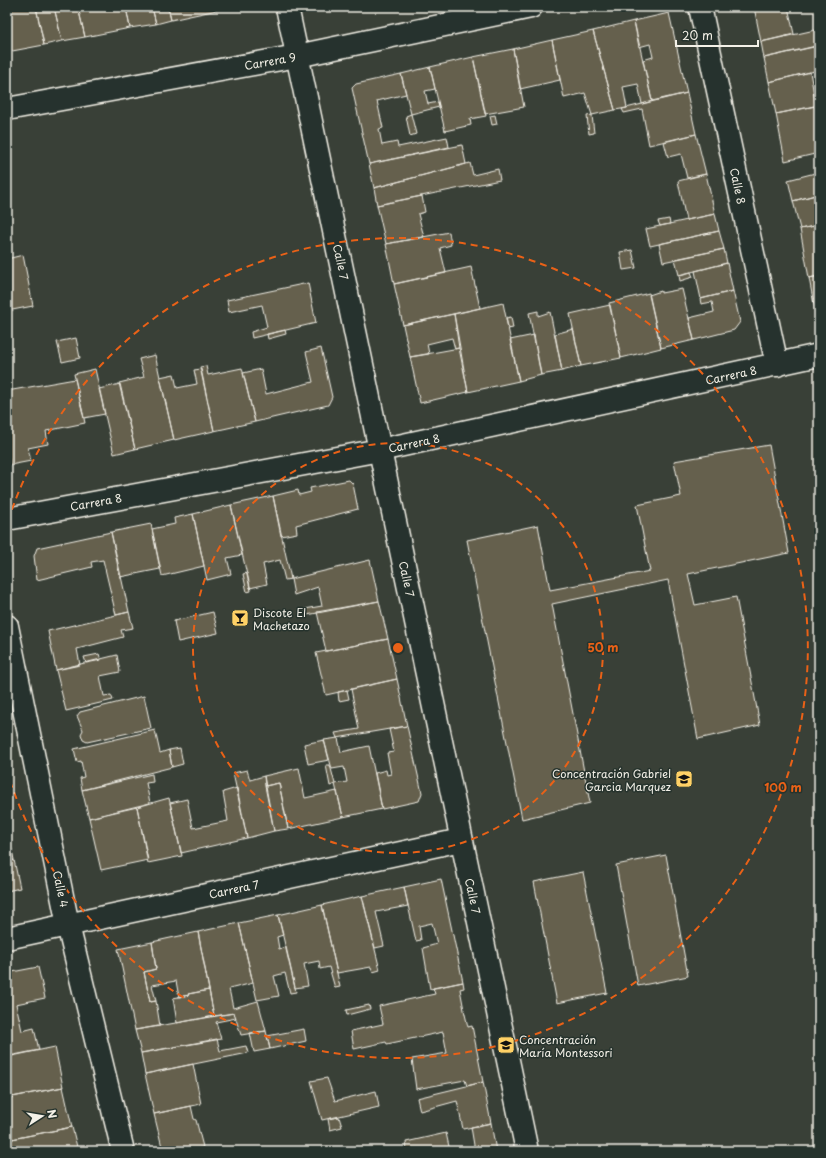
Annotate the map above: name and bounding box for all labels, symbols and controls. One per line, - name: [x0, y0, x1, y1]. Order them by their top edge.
- scale bar: [676, 22, 758, 48]
- text: 20 m: [682, 26, 713, 44]
- street label: Carrera 9: [243, 48, 297, 74]
- street label: Calle 8: [726, 166, 750, 206]
- street label: Calle 7: [329, 243, 353, 281]
- street label: Carrera 8: [704, 361, 758, 389]
- street label: Carrera 8: [387, 429, 441, 457]
- street label: Carrera 8: [69, 489, 123, 515]
- street label: Calle 7: [395, 560, 419, 598]
- place label: Discote El Machetazo: [253, 604, 310, 634]
- bar icon: Discote El Machetazo: [230, 608, 250, 628]
- text: 50 m: [587, 638, 619, 656]
- centre of rings: [391, 641, 405, 655]
- place label: Concentración Gabriel Garcia Marquez: [552, 765, 671, 795]
- school or university icon: Concentración Gabriel Garcia Marquez: [674, 769, 694, 789]
- text: 100 m: [764, 778, 802, 796]
- street label: Calle 4: [49, 869, 73, 909]
- street label: Carrera 7: [207, 875, 261, 903]
- street label: Calle 7: [461, 877, 485, 915]
- place label: Concentración María Montessori: [519, 1031, 612, 1061]
- school or university icon: Concentración María Montessori: [496, 1035, 516, 1055]
- north arrow: [22, 1096, 62, 1136]
- text: N: [43, 1108, 62, 1120]

